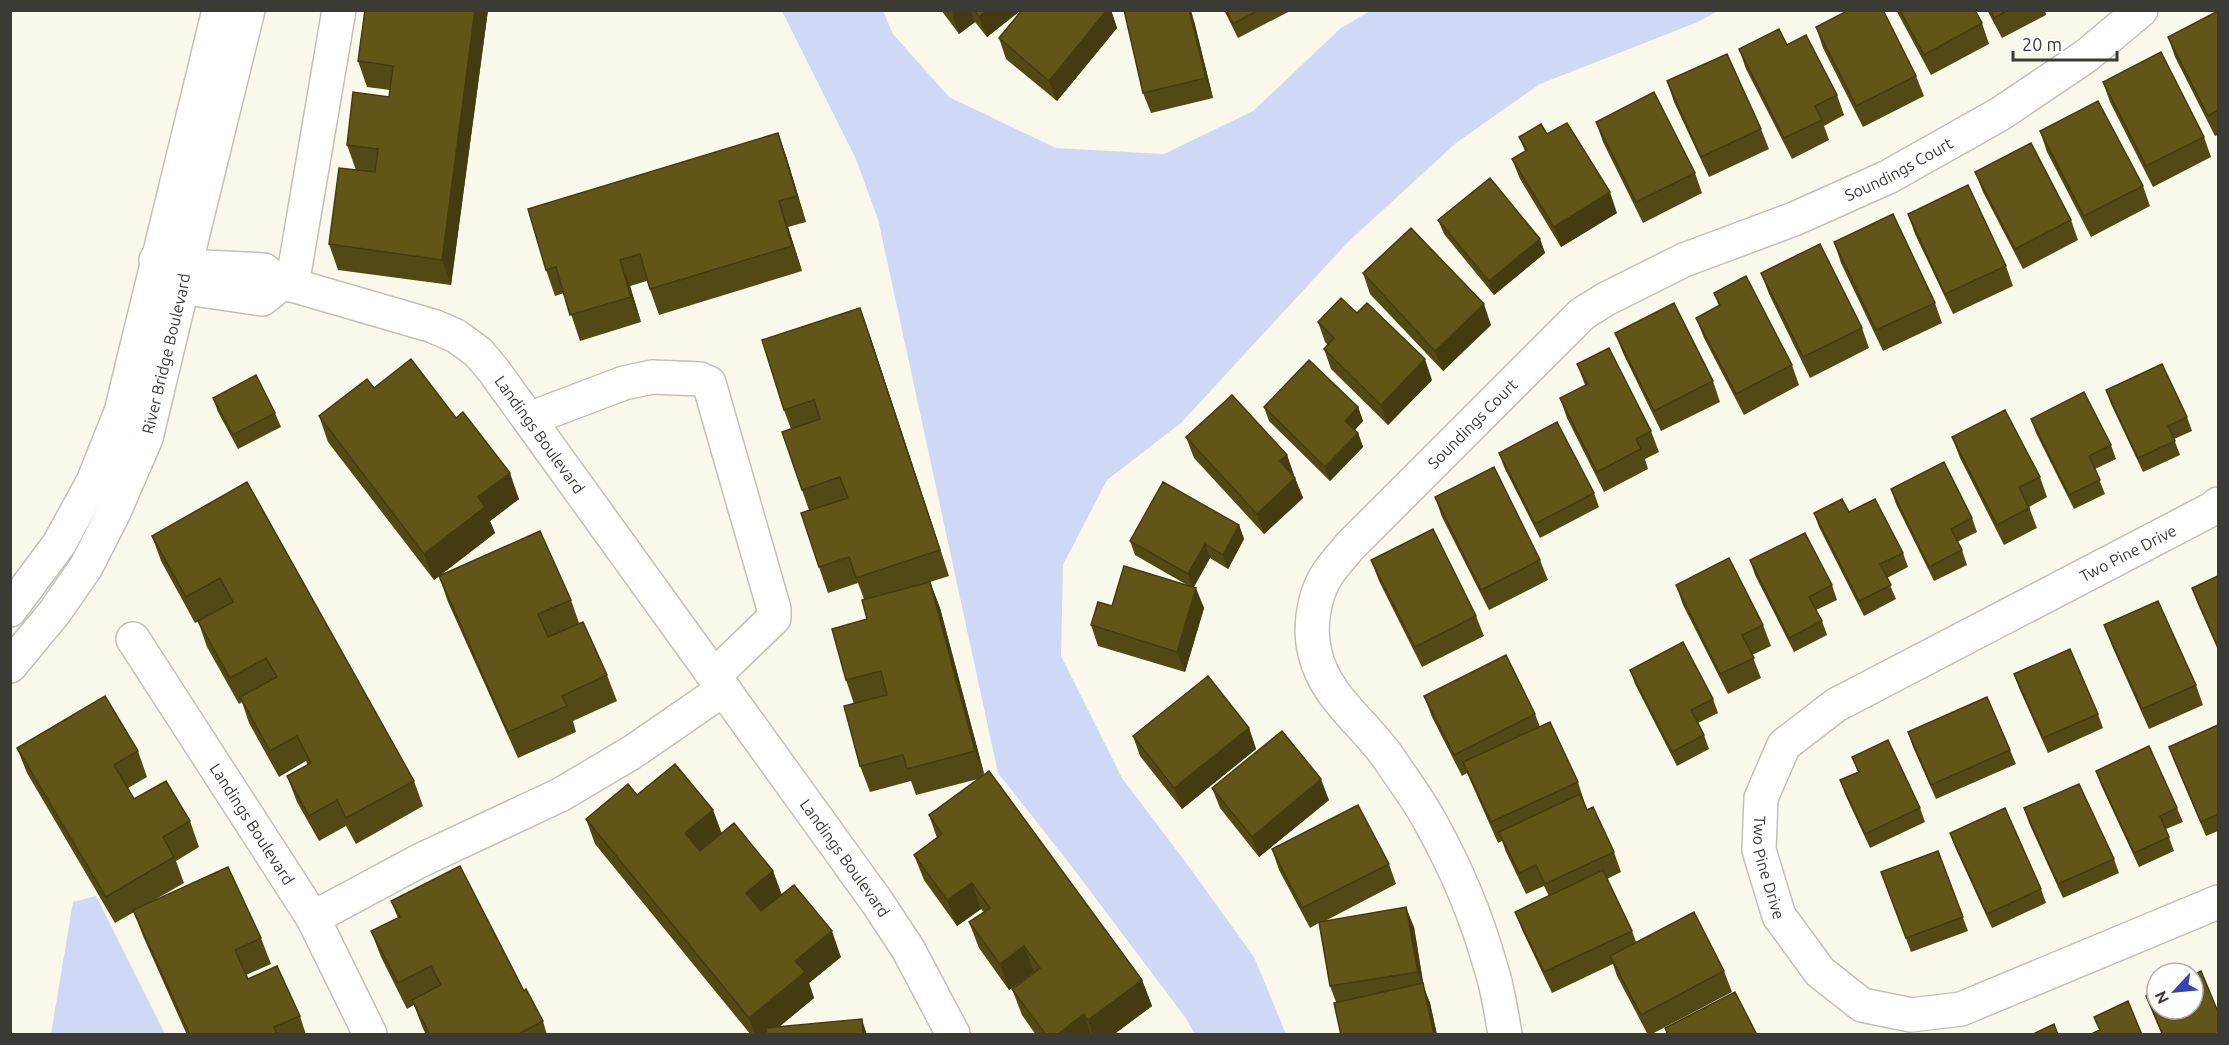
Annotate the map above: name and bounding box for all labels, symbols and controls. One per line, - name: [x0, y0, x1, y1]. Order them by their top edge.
- scale bar: [2013, 24, 2116, 62]
- text: 20 m: [2022, 34, 2062, 54]
- street label: Soundings Court: [1842, 133, 1956, 204]
- street label: River Bridge Boulevard: [138, 272, 193, 436]
- street label: Landings Boulevard: [491, 372, 588, 497]
- street label: Soundings Court: [1424, 375, 1521, 472]
- street label: Two Pine Drive: [2077, 521, 2179, 585]
- street label: Landings Boulevard: [206, 760, 298, 888]
- street label: Landings Boulevard: [797, 795, 893, 920]
- street label: Two Pine Drive: [1750, 815, 1788, 921]
- north arrow: [2145, 961, 2205, 1021]
- text: N: [2151, 988, 2172, 1007]

